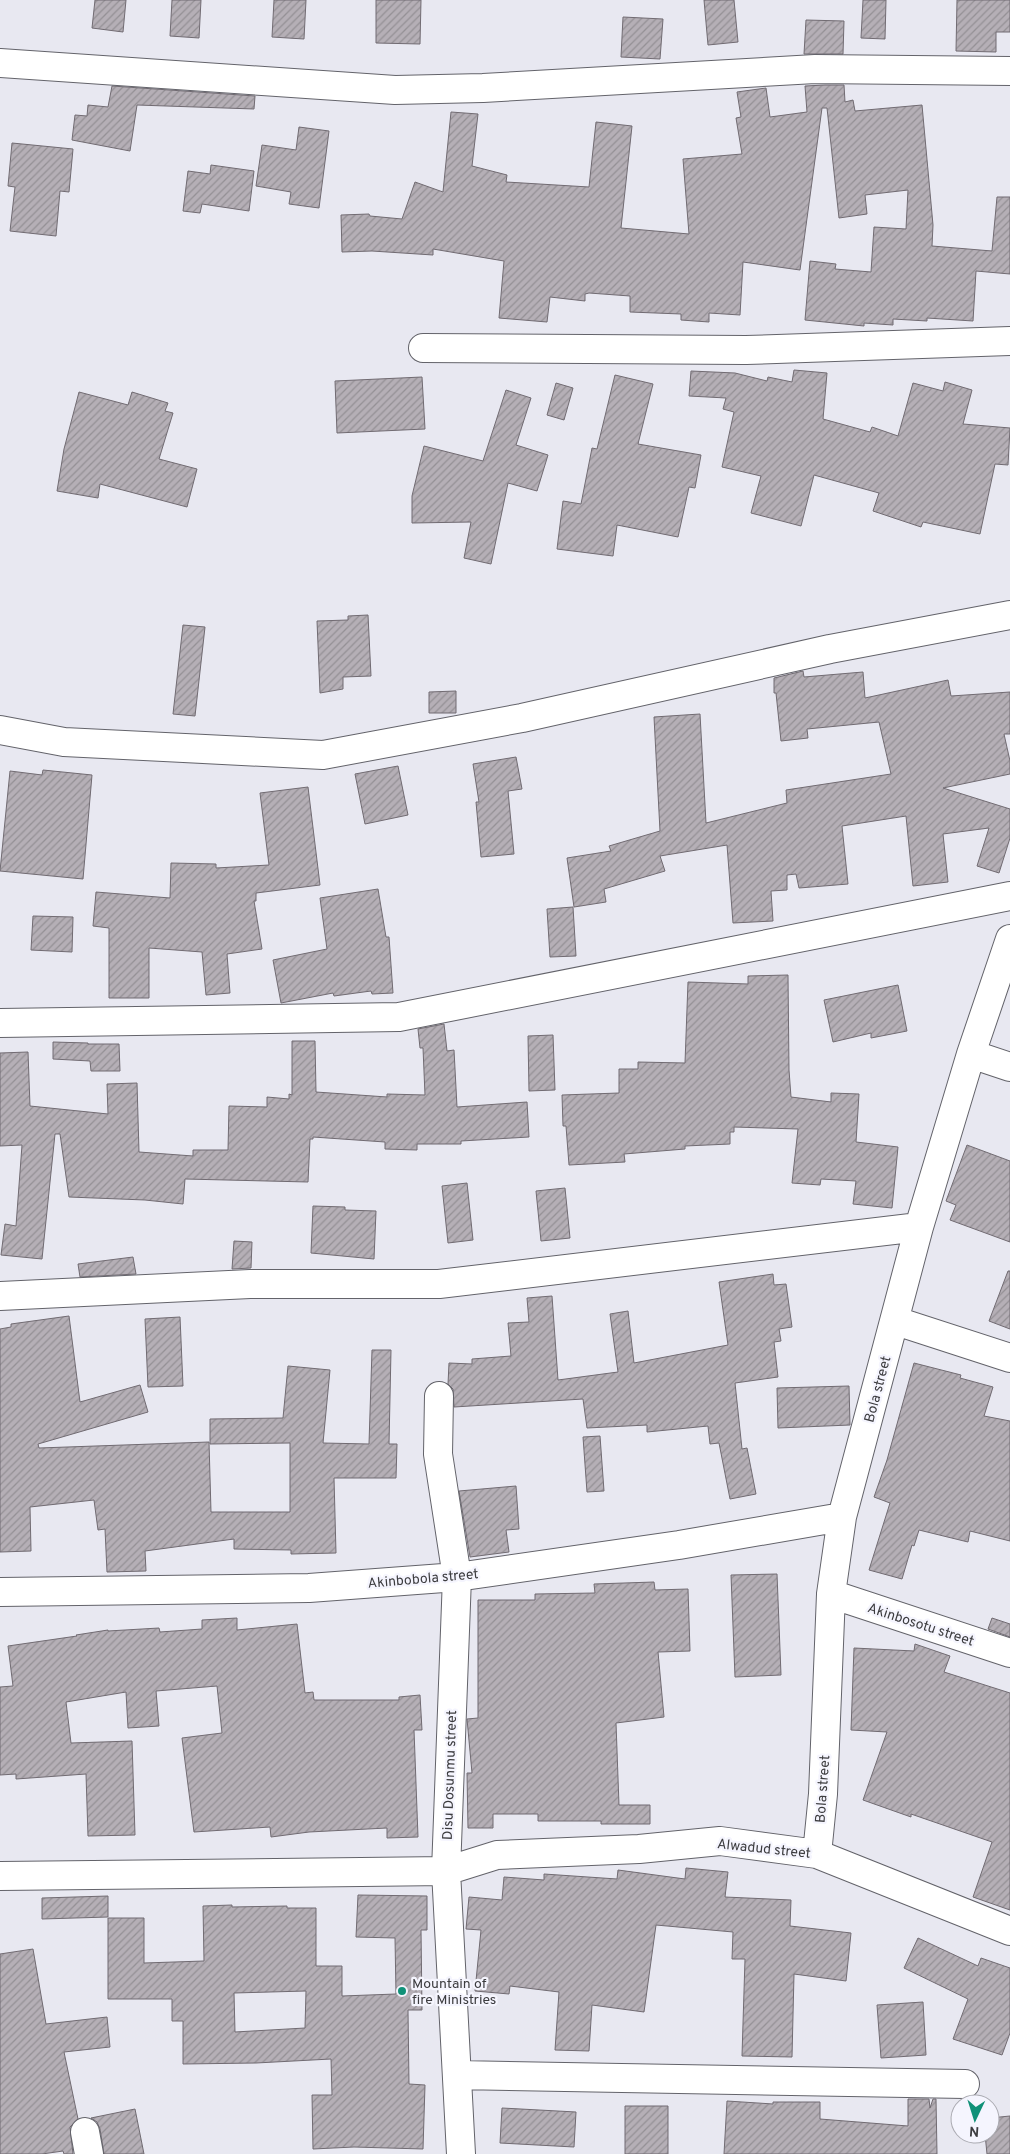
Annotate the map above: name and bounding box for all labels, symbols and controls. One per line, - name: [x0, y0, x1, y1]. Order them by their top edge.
- street label: Bola street: [861, 1354, 895, 1425]
- street label: Akinbobola street: [367, 1566, 479, 1593]
- street label: Akinbosotu street: [865, 1600, 976, 1651]
- street label: Disu Dosunmu street: [440, 1710, 461, 1840]
- street label: Bola street: [813, 1755, 834, 1824]
- street label: Alwadud street: [716, 1836, 812, 1863]
- place label: Mountain of fire Ministries: [412, 1976, 496, 2009]
- marker: Mountain of fire Ministries: [396, 1985, 408, 1997]
- north arrow: [950, 2094, 1000, 2144]
- text: N: [969, 2122, 980, 2139]

